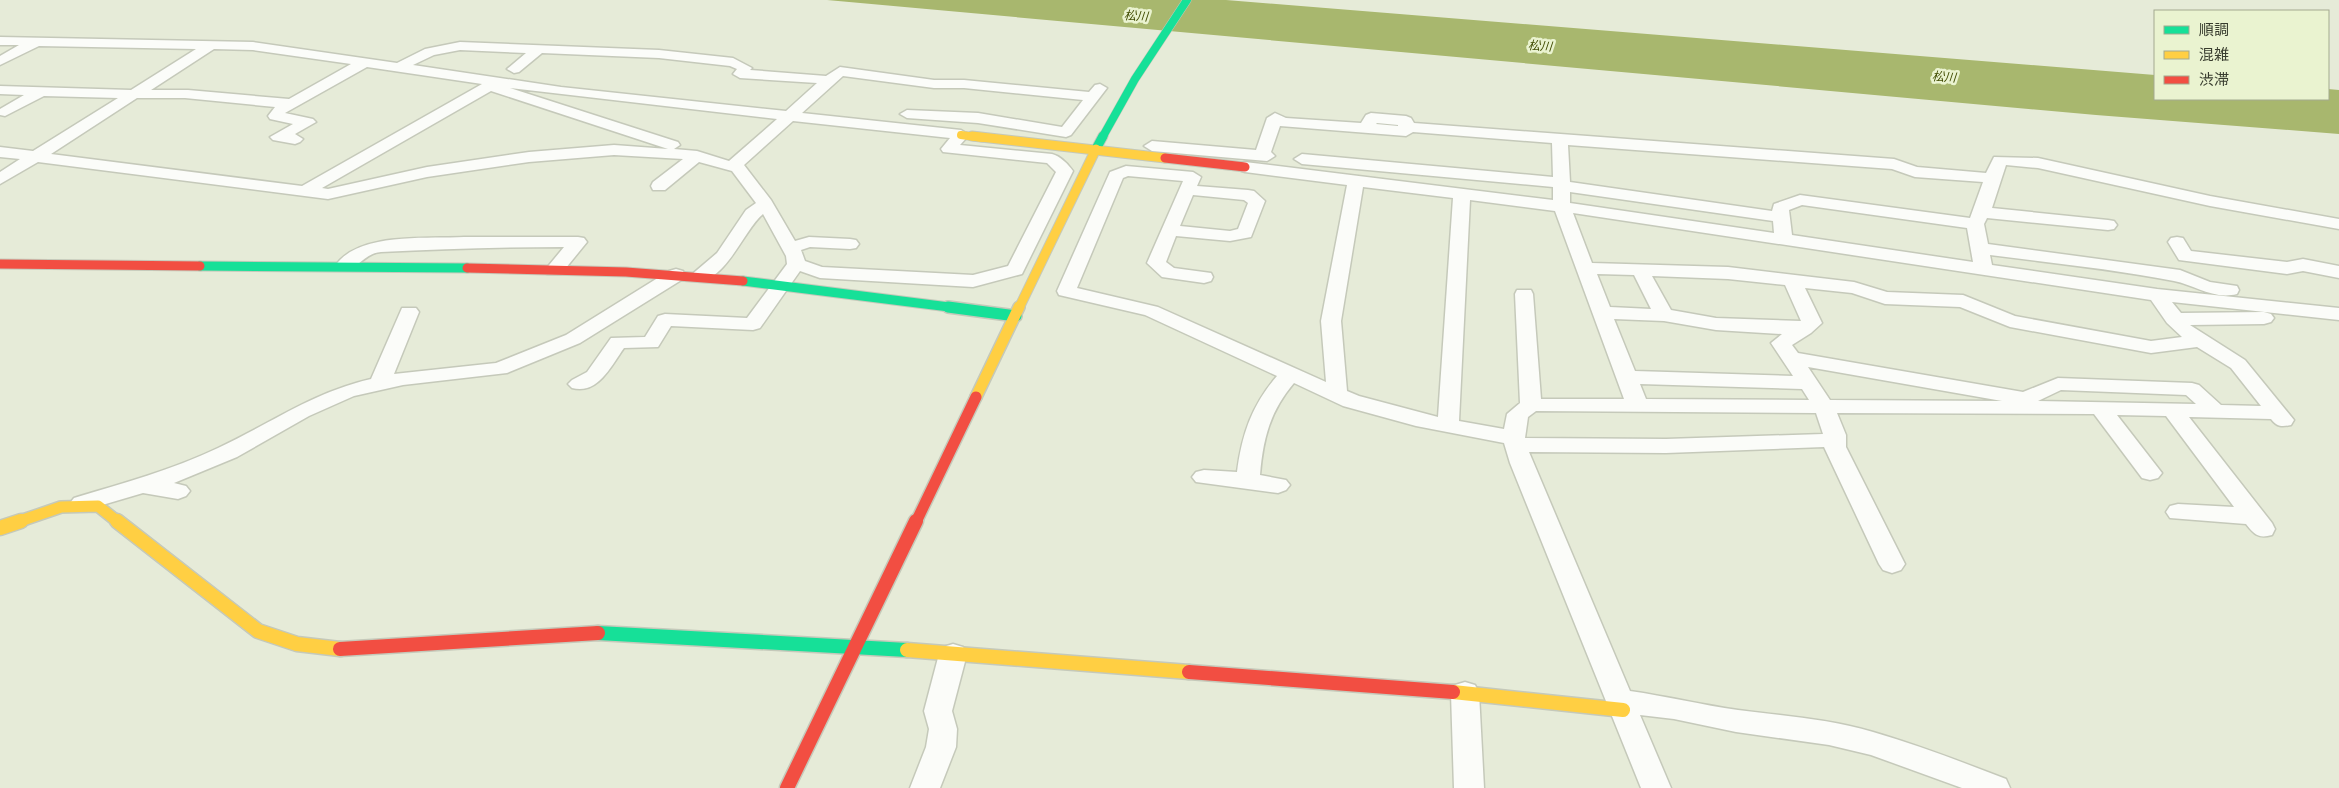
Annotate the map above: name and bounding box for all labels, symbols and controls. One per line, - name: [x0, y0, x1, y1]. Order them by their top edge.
- water label: 松川: [1124, 8, 1150, 24]
- legend: [2154, 10, 2329, 100]
- text: 順調: [2199, 21, 2229, 39]
- water label: 松川: [1528, 38, 1554, 54]
- text: 混雑: [2199, 46, 2229, 64]
- water label: 松川: [1932, 69, 1958, 85]
- text: 渋滞: [2199, 71, 2229, 89]

